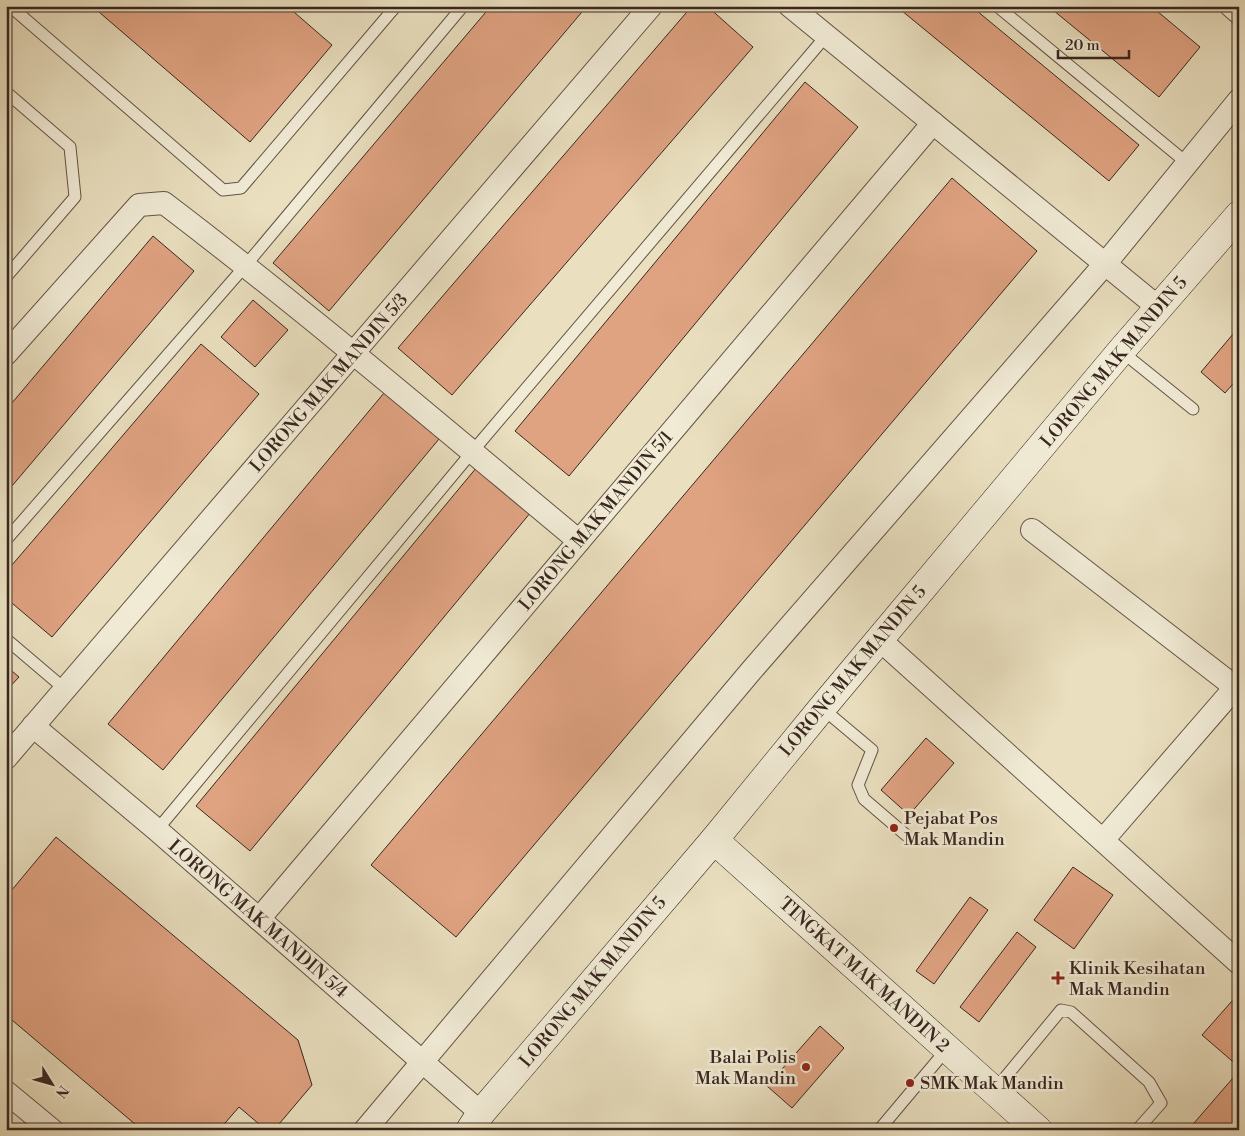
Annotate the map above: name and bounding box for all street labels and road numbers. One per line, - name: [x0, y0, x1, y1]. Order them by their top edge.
- street label: LORONG MAK MANDIN 5: [1036, 272, 1192, 452]
- street label: LORONG MAK MANDIN 5/3: [245, 289, 413, 477]
- street label: LORONG MAK MANDIN 5/1: [514, 426, 678, 616]
- street label: LORONG MAK MANDIN 5: [775, 581, 931, 761]
- street label: LORONG MAK MANDIN 5/4: [163, 835, 353, 1004]
- street label: LORONG MAK MANDIN 5: [515, 892, 671, 1072]
- street label: TINGKAT MAK MANDIN 2: [774, 892, 954, 1058]

